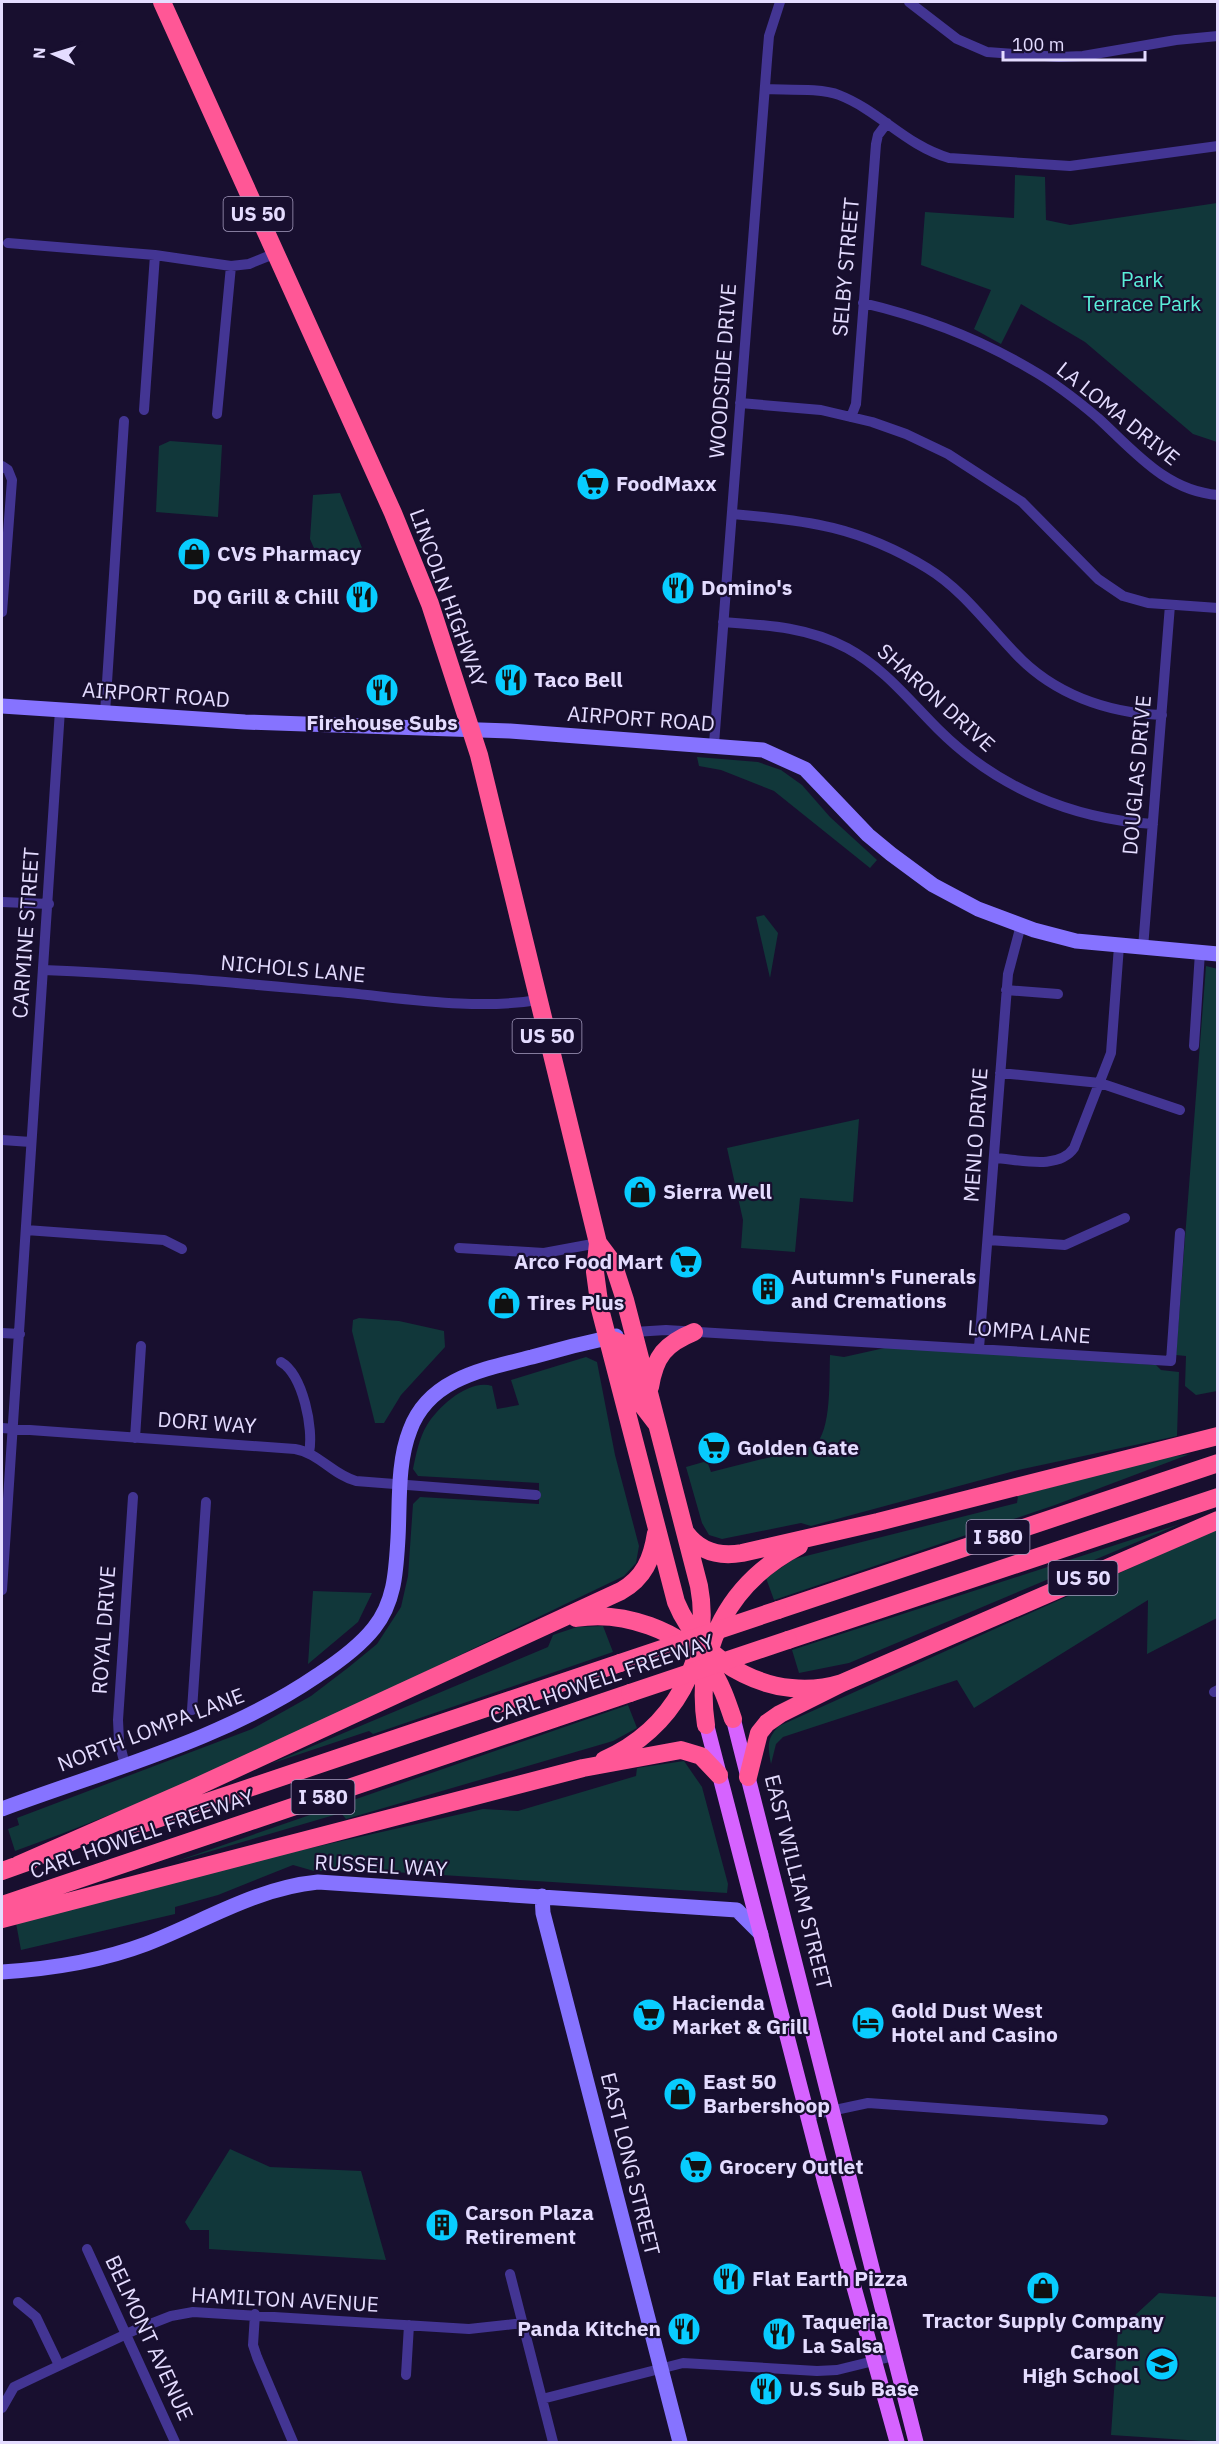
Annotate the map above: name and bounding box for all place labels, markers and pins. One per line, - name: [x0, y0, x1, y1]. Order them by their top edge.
- supermarket icon: FoodMaxx: [575, 466, 611, 502]
- place label: FoodMaxx: [616, 469, 717, 497]
- shop icon: CVS Pharmacy: [176, 536, 212, 572]
- place label: CVS Pharmacy: [217, 539, 362, 567]
- restaurant icon: Domino's: [660, 570, 696, 606]
- place label: Domino's: [701, 573, 792, 601]
- restaurant icon: DQ Grill & Chill: [344, 579, 380, 615]
- place label: DQ Grill & Chill: [192, 582, 339, 610]
- restaurant icon: Taco Bell: [493, 662, 529, 698]
- place label: Taco Bell: [534, 665, 623, 693]
- restaurant icon: Firehouse Subs: [364, 672, 400, 708]
- place label: Firehouse Subs: [306, 708, 458, 736]
- shop icon: Sierra Well: [622, 1174, 658, 1210]
- place label: Sierra Well: [663, 1177, 772, 1205]
- supermarket icon: Arco Food Mart: [668, 1244, 704, 1280]
- place label: Arco Food Mart: [514, 1247, 663, 1275]
- place label: Autumn's Funerals and Cremations: [791, 1262, 976, 1314]
- building icon: Autumn's Funerals and Cremations: [750, 1271, 786, 1307]
- shop icon: Tires Plus: [486, 1285, 522, 1321]
- place label: Tires Plus: [527, 1288, 624, 1316]
- supermarket icon: Golden Gate: [696, 1430, 732, 1466]
- place label: Golden Gate: [737, 1433, 859, 1461]
- place label: Hacienda Market & Grill: [672, 1988, 808, 2040]
- place label: Gold Dust West Hotel and Casino: [891, 1996, 1058, 2048]
- supermarket icon: Hacienda Market & Grill: [631, 1997, 667, 2033]
- hotel icon: Gold Dust West Hotel and Casino: [850, 2005, 886, 2041]
- place label: East 50 Barbershoop: [703, 2067, 830, 2119]
- shop icon: East 50 Barbershoop: [662, 2076, 698, 2112]
- supermarket icon: Grocery Outlet: [678, 2149, 714, 2185]
- place label: Grocery Outlet: [719, 2152, 863, 2180]
- place label: Carson Plaza Retirement: [465, 2198, 594, 2250]
- building icon: Carson Plaza Retirement: [424, 2207, 460, 2243]
- restaurant icon: Flat Earth Pizza: [711, 2261, 747, 2297]
- place label: Flat Earth Pizza: [752, 2264, 908, 2292]
- shop icon: Tractor Supply Company: [1025, 2270, 1061, 2306]
- place label: Tractor Supply Company: [922, 2306, 1165, 2334]
- place label: Taqueria La Salsa: [802, 2307, 888, 2359]
- restaurant icon: Panda Kitchen: [666, 2311, 702, 2347]
- place label: Panda Kitchen: [517, 2314, 661, 2342]
- restaurant icon: Taqueria La Salsa: [761, 2316, 797, 2352]
- place label: Carson High School: [1022, 2337, 1139, 2389]
- school or university icon: Carson High School: [1144, 2346, 1180, 2382]
- restaurant icon: U.S Sub Base: [748, 2371, 784, 2407]
- place label: U.S Sub Base: [789, 2374, 919, 2402]

